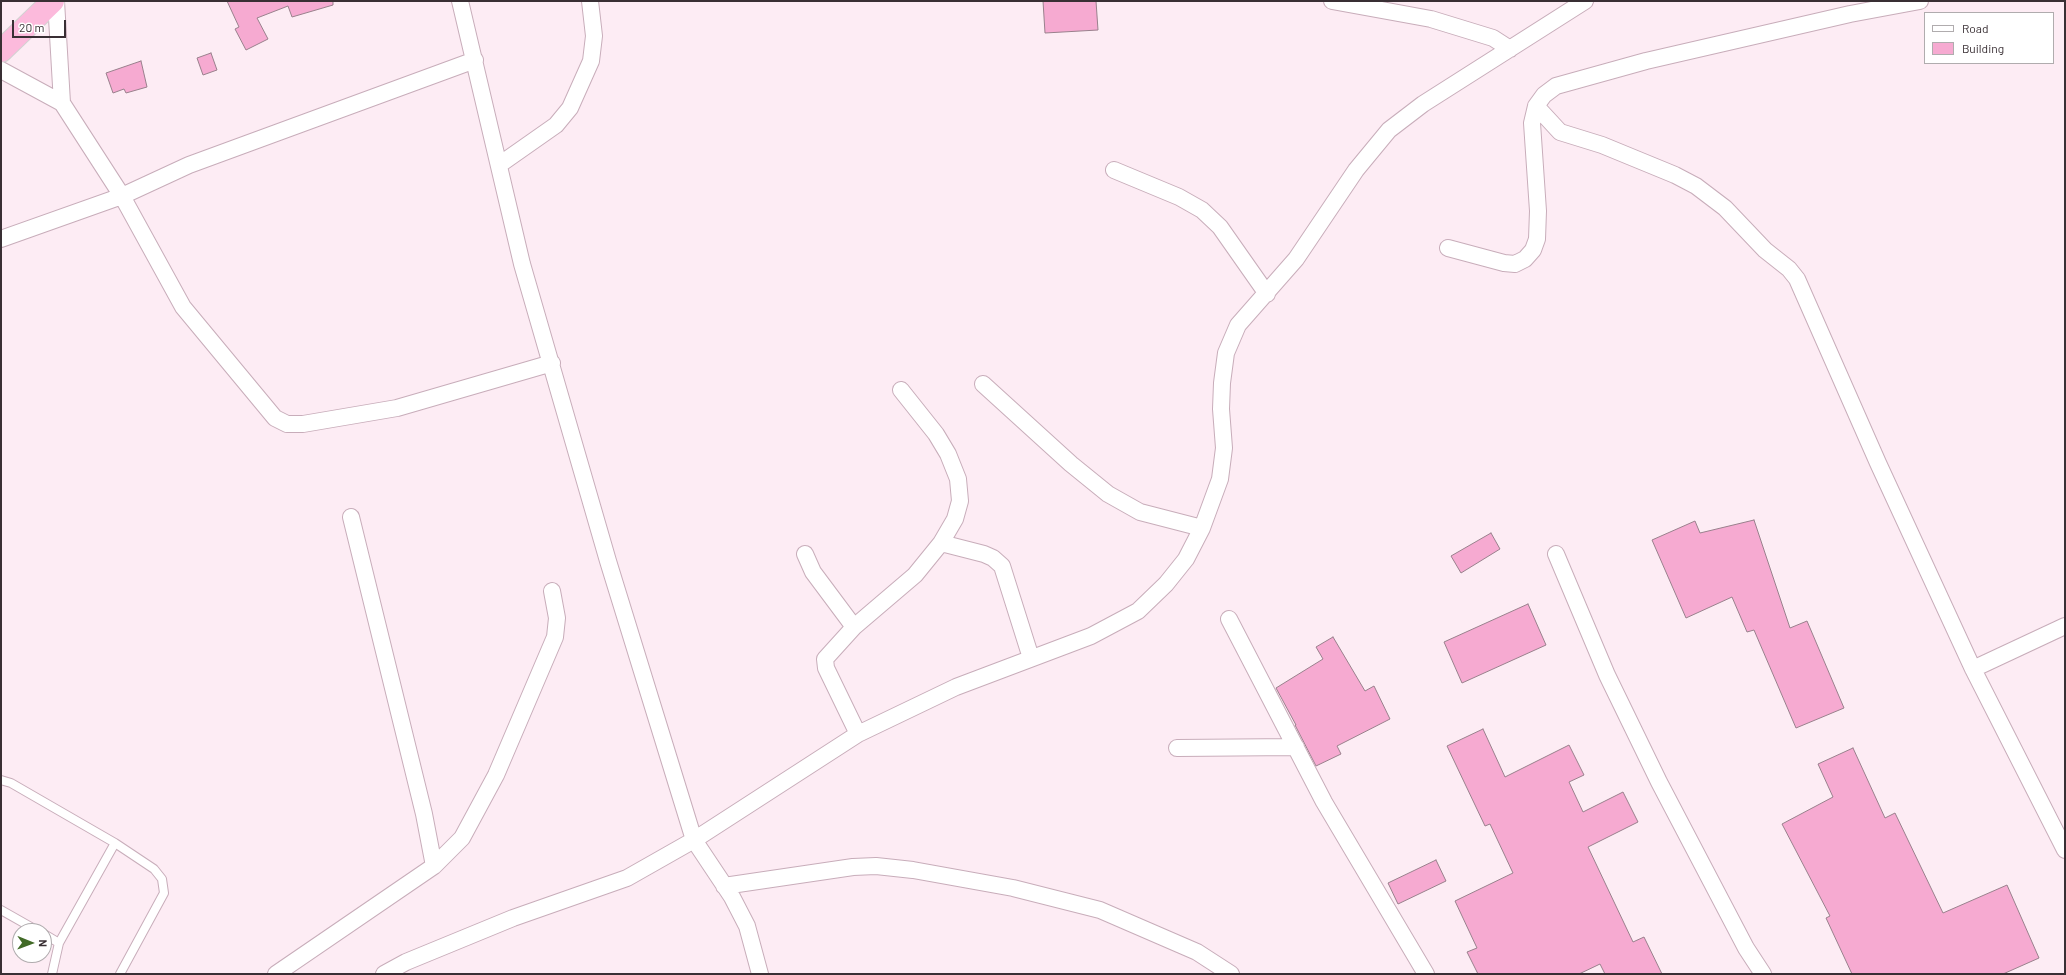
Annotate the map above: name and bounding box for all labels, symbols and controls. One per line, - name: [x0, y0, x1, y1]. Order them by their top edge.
- scale bar: [14, 12, 68, 38]
- legend: [1924, 12, 2054, 64]
- text: 20 m: [19, 20, 45, 34]
- text: Road: [1962, 21, 1989, 35]
- text: Building: [1962, 41, 2004, 55]
- north arrow: [12, 923, 52, 963]
- text: N: [37, 939, 50, 947]

